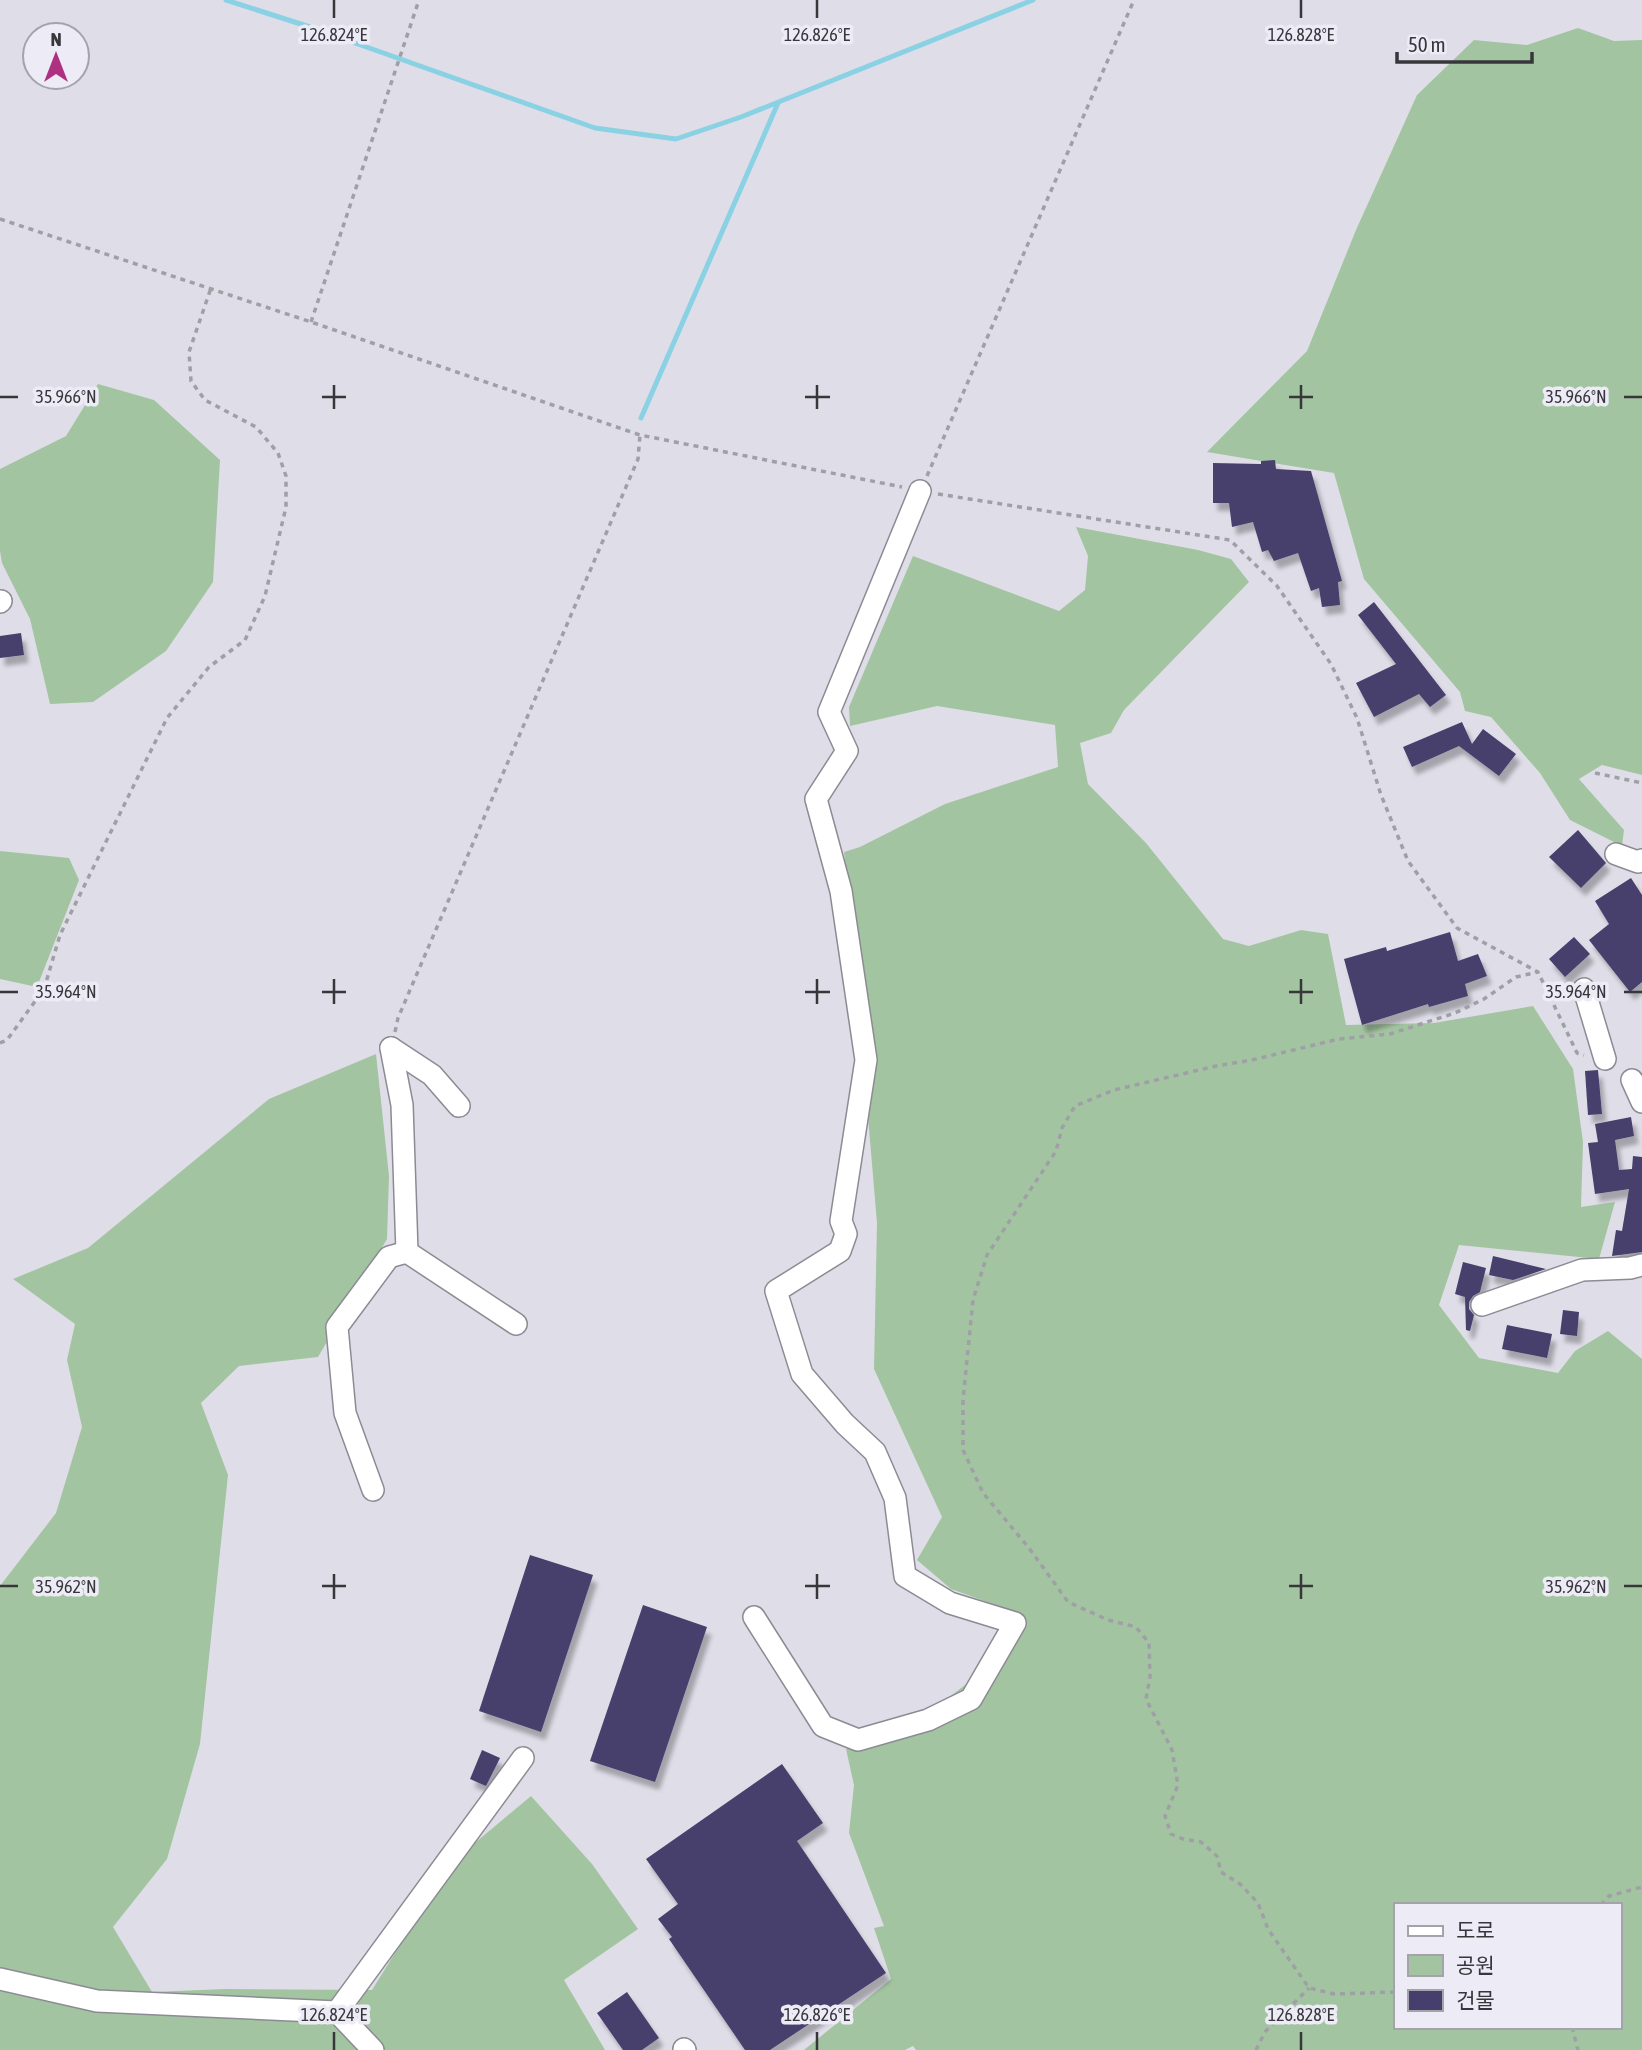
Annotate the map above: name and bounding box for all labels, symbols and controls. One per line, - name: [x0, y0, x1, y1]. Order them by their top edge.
- north arrow: [21, 21, 91, 91]
- scale bar: [1397, 21, 1532, 65]
- text: 126.824°E: [301, 24, 368, 45]
- text: 126.826°E: [784, 24, 851, 45]
- text: 126.828°E: [1268, 24, 1335, 45]
- text: N: [50, 28, 62, 50]
- text: 50 m: [1408, 32, 1446, 56]
- text: 35.966°N: [35, 386, 97, 407]
- text: 35.966°N: [1545, 386, 1607, 407]
- text: 35.964°N: [35, 981, 97, 1002]
- text: 35.964°N: [1545, 981, 1607, 1002]
- text: 35.962°N: [35, 1576, 97, 1597]
- text: 35.962°N: [1545, 1576, 1607, 1597]
- legend: [1394, 1903, 1621, 2029]
- text: 도로: [1456, 1918, 1495, 1942]
- text: 공원: [1456, 1953, 1495, 1977]
- text: 건물: [1456, 1988, 1495, 2012]
- text: 126.824°E: [301, 2004, 368, 2025]
- text: 126.826°E: [784, 2004, 851, 2025]
- text: 126.828°E: [1268, 2004, 1335, 2025]

